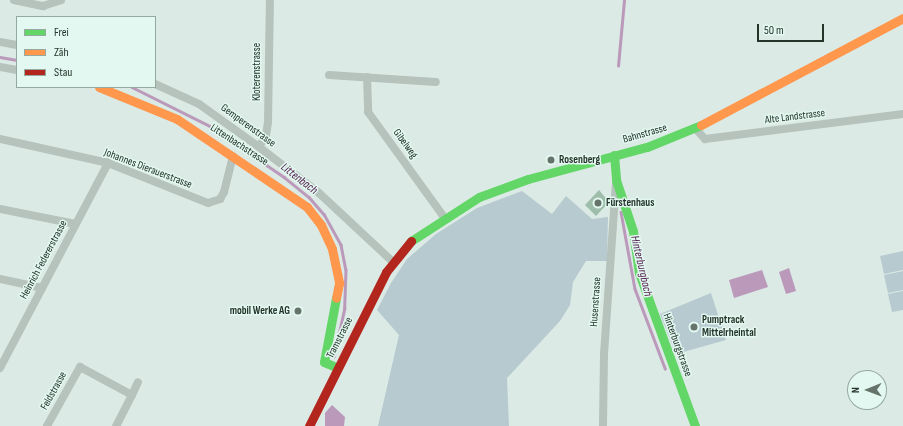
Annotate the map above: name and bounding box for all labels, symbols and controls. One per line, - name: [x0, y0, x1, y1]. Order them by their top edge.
- legend: [16, 16, 156, 88]
- scale bar: [759, 16, 826, 42]
- text: 50 m: [764, 23, 784, 38]
- text: Frei: [54, 25, 69, 40]
- street label: Kloterenstrasse: [250, 43, 264, 101]
- text: Zäh: [54, 45, 69, 60]
- text: Stau: [54, 65, 72, 80]
- street label: Gemperenstrasse: [218, 102, 278, 150]
- street label: Alte Landstrasse: [764, 107, 826, 127]
- street label: Littenbachstrasse: [208, 121, 270, 169]
- street label: Bahnstrasse: [621, 121, 669, 147]
- street label: Gibelweg: [390, 127, 420, 161]
- street label: Johannes Dierauerstrasse: [102, 146, 194, 192]
- place label: Rosenberg: [559, 153, 600, 167]
- marker: Rosenberg: [546, 155, 556, 165]
- water label: Littenbach: [278, 160, 320, 198]
- place label: Fürstenhaus: [606, 196, 654, 210]
- marker: Fürstenhaus: [593, 198, 603, 208]
- street label: Heinrich Federerstrasse: [18, 218, 70, 302]
- water label: Hinterburgbach: [627, 234, 655, 298]
- street label: Husenstrasse: [588, 277, 604, 327]
- place label: mobil Werke AG: [230, 304, 290, 318]
- marker: mobil Werke AG: [293, 306, 303, 316]
- street label: Hinterburgstrasse: [659, 312, 695, 378]
- place label: Pumptrack Mittelrheintal: [702, 314, 756, 340]
- street label: Tramstrasse: [324, 315, 356, 361]
- marker: Pumptrack Mittelrheintal: [689, 322, 699, 332]
- street label: Feldstrasse: [38, 370, 70, 412]
- north arrow: [847, 370, 887, 410]
- text: N: [849, 387, 862, 393]

